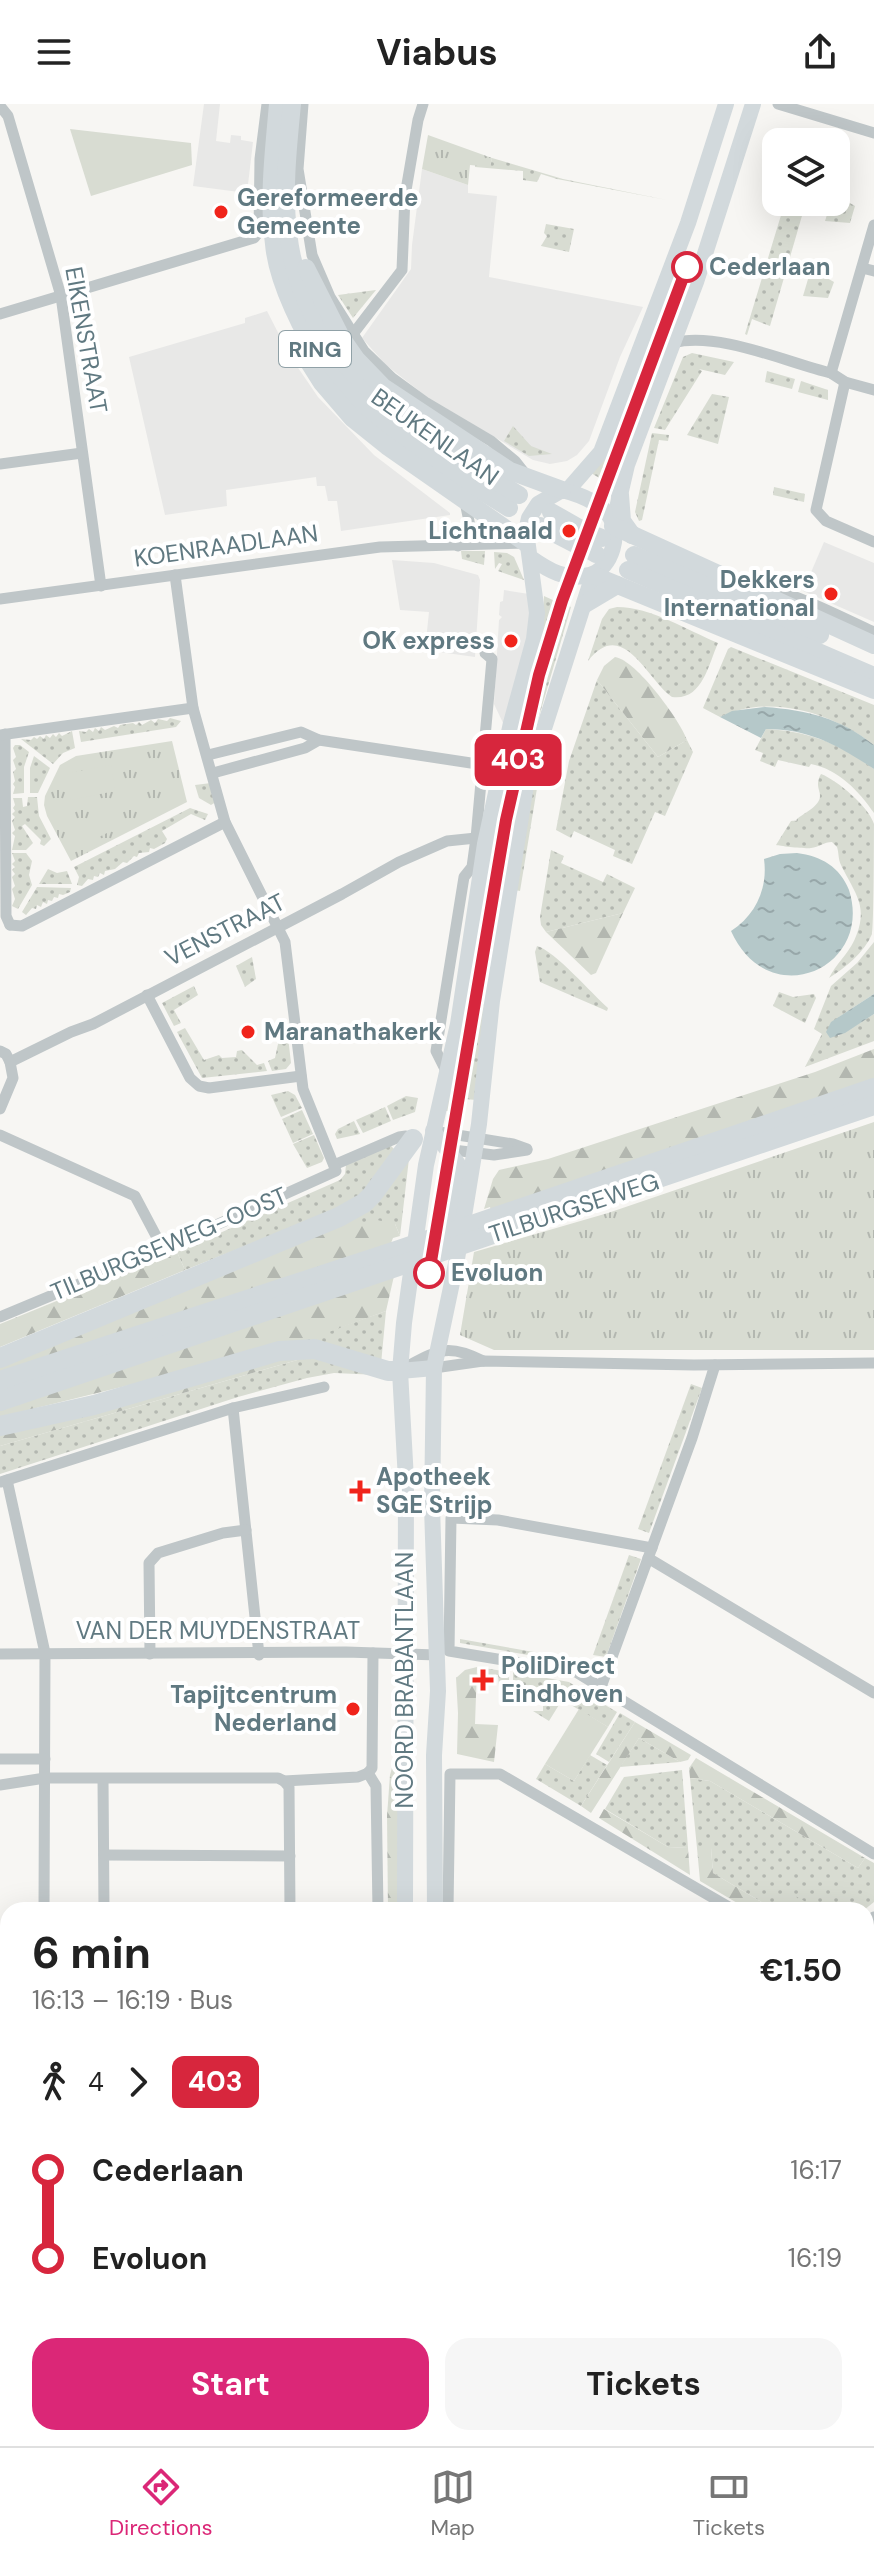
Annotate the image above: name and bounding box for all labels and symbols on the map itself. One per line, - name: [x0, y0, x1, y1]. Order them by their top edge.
- place label: Gereformeerde Gemeente: [237, 182, 418, 241]
- marker: Gereformeerde Gemeente: [212, 203, 230, 221]
- place label: Cederlaan: [709, 251, 831, 282]
- marker: Cederlaan: [672, 252, 702, 282]
- street label: EIKENSTRAAT: [58, 264, 115, 415]
- road number: RING: [279, 331, 351, 367]
- street label: BEUKENLAAN: [365, 381, 505, 492]
- place label: Lichtnaald: [428, 515, 553, 546]
- street label: KOENRAADLAAN: [132, 517, 320, 574]
- marker: Lichtnaald: [560, 522, 578, 540]
- place label: Dekkers International: [664, 564, 815, 623]
- marker: Dekkers International: [822, 585, 840, 603]
- place label: OK express: [362, 625, 495, 656]
- marker: OK express: [502, 632, 520, 650]
- line badge: 403: [472, 734, 564, 786]
- street label: VENSTRAAT: [159, 886, 290, 973]
- place label: Maranathakerk: [264, 1016, 442, 1047]
- marker: Maranathakerk: [239, 1023, 257, 1041]
- street label: TILBURGSEWEG: [485, 1165, 663, 1250]
- street label: TILBURGSEWEG-OOST: [46, 1180, 292, 1307]
- place label: Evoluon: [451, 1257, 543, 1288]
- marker: Evoluon: [414, 1258, 444, 1288]
- place label: Apotheek SGE Strijp: [376, 1461, 492, 1520]
- marker: Apotheek SGE Strijp: [351, 1482, 369, 1500]
- street label: NOORD BRABANTLAAN: [389, 1552, 420, 1808]
- street label: VAN DER MUYDENSTRAAT: [76, 1615, 360, 1646]
- place label: PoliDirect Eindhoven: [501, 1650, 623, 1709]
- marker: PoliDirect Eindhoven: [472, 1669, 494, 1691]
- place label: Tapijtcentrum Nederland: [170, 1679, 337, 1738]
- marker: Tapijtcentrum Nederland: [344, 1700, 362, 1718]

